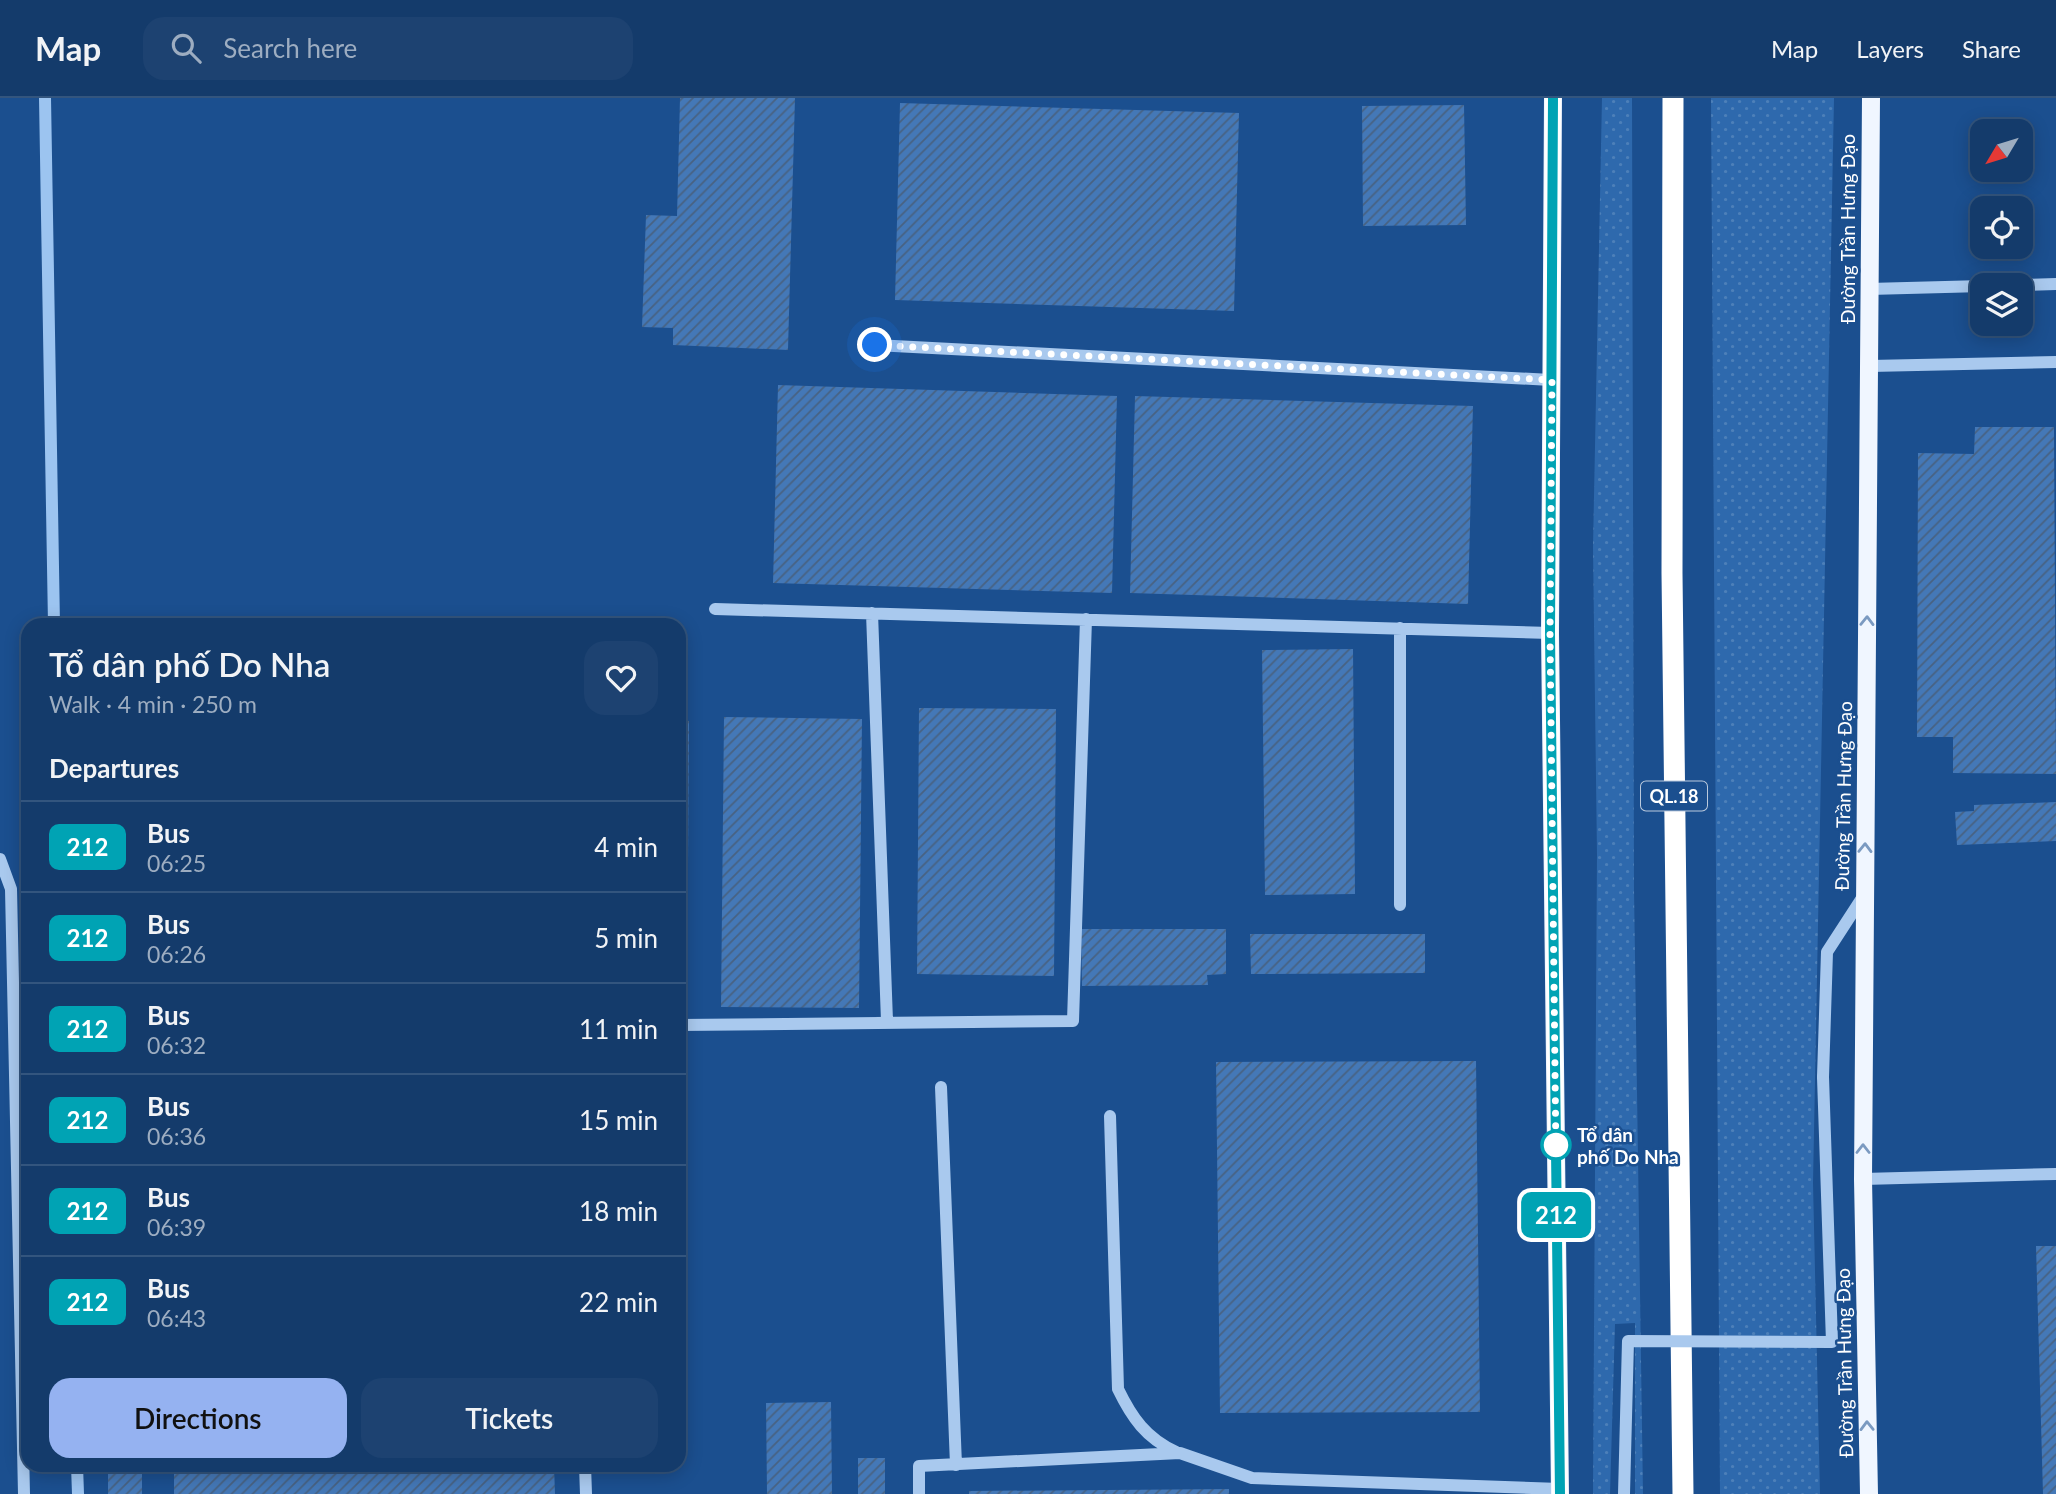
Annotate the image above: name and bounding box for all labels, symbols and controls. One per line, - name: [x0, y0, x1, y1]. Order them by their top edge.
- search box: [143, 17, 633, 80]
- text: Map: [35, 28, 101, 68]
- icon: search: [167, 29, 205, 67]
- text: Search here: [223, 32, 357, 64]
- text: Map: [1771, 34, 1818, 63]
- text: Layers: [1856, 34, 1924, 63]
- text: Share: [1962, 34, 2021, 63]
- north arrow: [1970, 119, 2034, 182]
- map controls: [1970, 119, 2033, 336]
- street label: Đường Trần Hưng Đạo: [1836, 134, 1859, 324]
- button: locate: [1970, 196, 2033, 259]
- button: layers: [1970, 273, 2033, 336]
- your location: [857, 327, 892, 362]
- one-way arrow: [1859, 615, 1875, 626]
- button: heart: [584, 641, 658, 715]
- text: Tổ dân phố Do Nha: [49, 644, 330, 684]
- text: Walk · 4 min · 250 m: [49, 690, 257, 718]
- street label: Đường Trần Hưng Đạo: [1830, 701, 1856, 891]
- text: Departures: [49, 752, 179, 784]
- road number: QL.18: [1641, 782, 1707, 810]
- text: Bus: [147, 817, 190, 849]
- text: 4 min: [594, 831, 658, 863]
- text: 212: [67, 832, 108, 861]
- one-way arrow: [1857, 843, 1873, 853]
- text: 06:25: [147, 849, 206, 877]
- text: Bus: [147, 908, 190, 940]
- text: 5 min: [594, 922, 658, 954]
- text: 212: [67, 923, 108, 952]
- text: 06:26: [147, 940, 206, 968]
- text: Bus: [147, 999, 190, 1031]
- text: 11 min: [579, 1013, 658, 1045]
- text: 212: [67, 1014, 108, 1043]
- text: 06:32: [147, 1031, 206, 1059]
- text: Bus: [147, 1090, 190, 1122]
- text: 15 min: [579, 1104, 658, 1136]
- text: 212: [67, 1105, 108, 1134]
- text: 06:36: [147, 1122, 206, 1150]
- place label: Tổ dân phố Do Nha: [1577, 1123, 1679, 1168]
- marker: Tổ dân phố Do Nha: [1541, 1130, 1571, 1160]
- one-way arrow: [1855, 1144, 1871, 1154]
- text: Bus: [147, 1181, 190, 1213]
- line badge: 212: [1516, 1192, 1596, 1238]
- text: 18 min: [579, 1195, 658, 1227]
- text: 212: [67, 1196, 108, 1225]
- text: 212: [1535, 1200, 1577, 1229]
- text: 06:39: [147, 1213, 206, 1241]
- street label: Đường Trần Hưng Đạo: [1831, 1268, 1857, 1458]
- text: Bus: [147, 1272, 190, 1304]
- text: 22 min: [579, 1286, 658, 1318]
- text: 212: [67, 1287, 108, 1316]
- text: 06:43: [147, 1304, 206, 1332]
- button: Directions: [49, 1378, 347, 1458]
- button: Tickets: [361, 1378, 658, 1458]
- one-way arrow: [1860, 1420, 1875, 1431]

